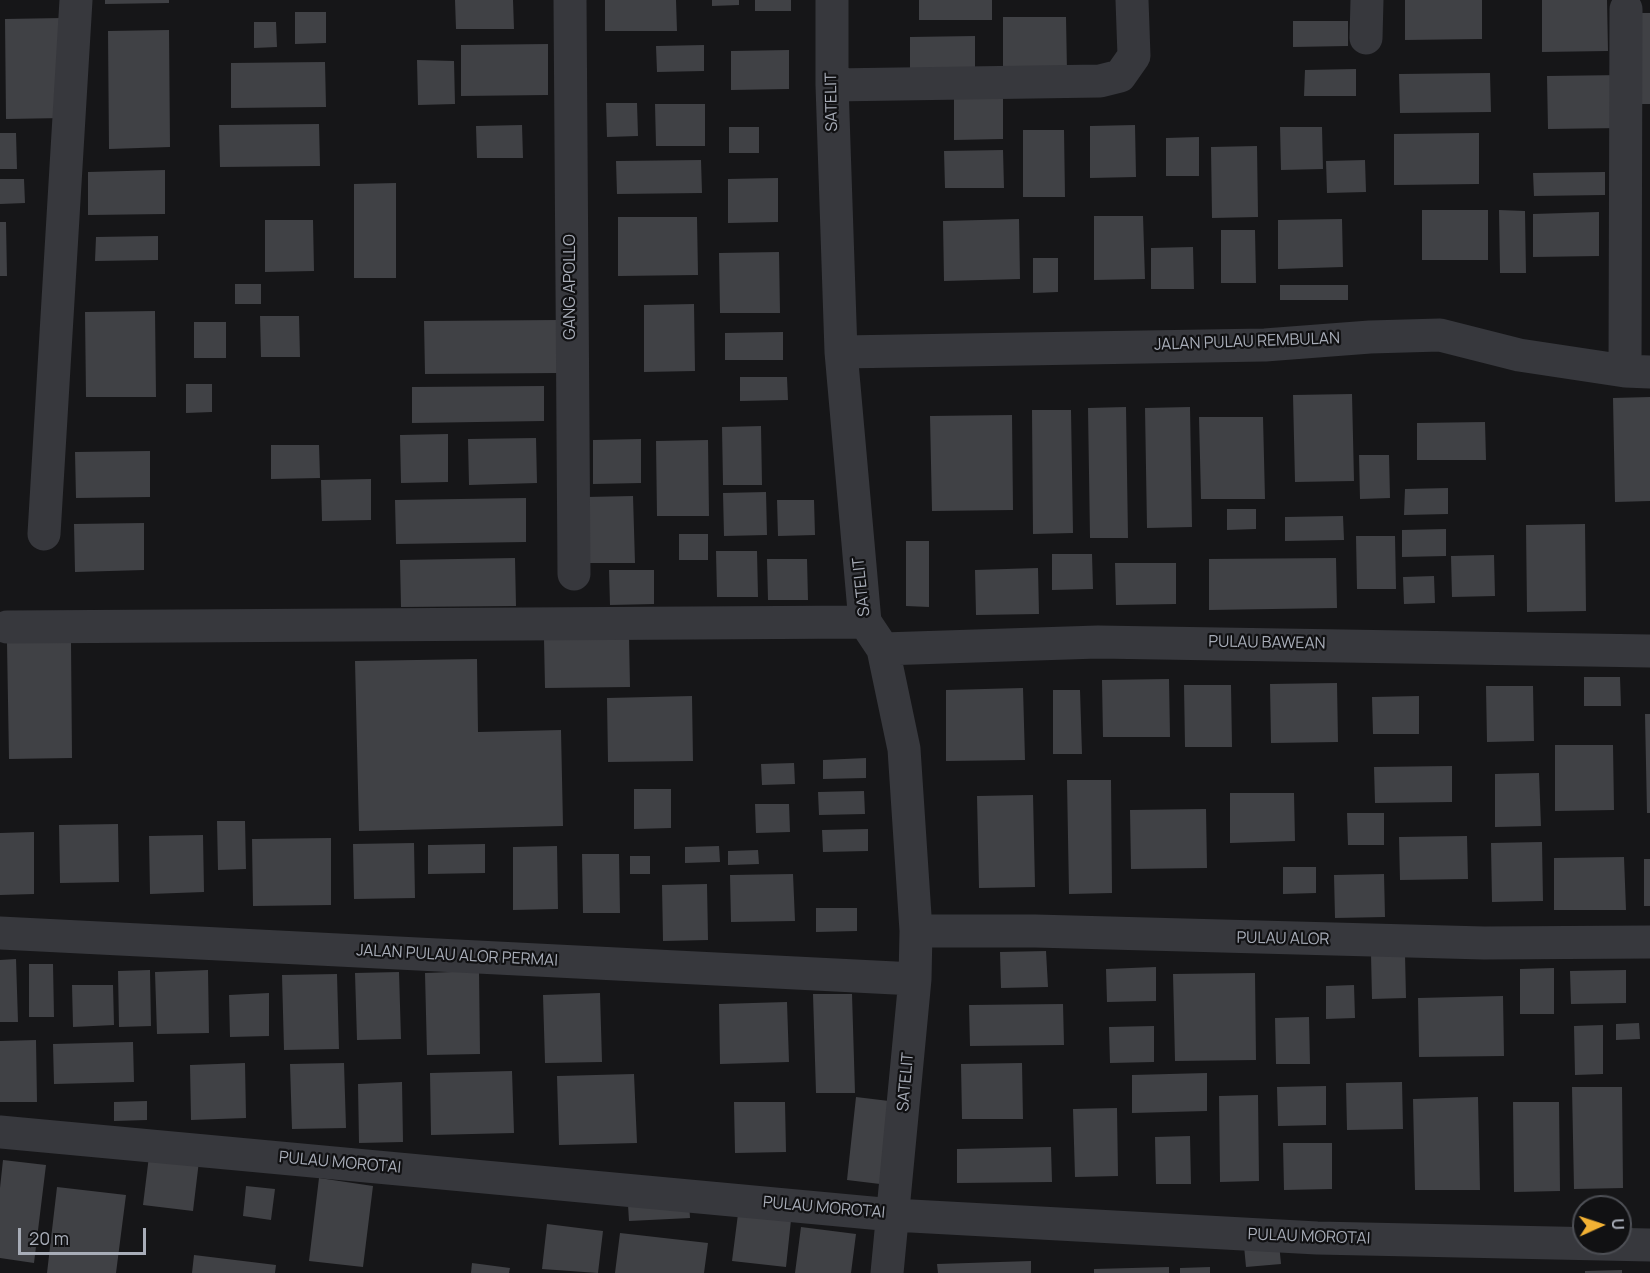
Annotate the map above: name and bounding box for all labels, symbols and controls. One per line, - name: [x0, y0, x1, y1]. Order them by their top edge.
- street label: SATELIT: [822, 72, 842, 132]
- street label: GANG APOLLO: [561, 234, 581, 340]
- street label: JALAN PULAU REMBULAN: [1154, 329, 1340, 355]
- street label: SATELIT: [849, 557, 875, 617]
- street label: PULAU BAWEAN: [1208, 632, 1326, 654]
- street label: PULAU ALOR: [1236, 929, 1330, 949]
- street label: JALAN PULAU ALOR PERMAI: [356, 941, 558, 971]
- street label: SATELIT: [894, 1052, 918, 1112]
- street label: PULAU MOROTAI: [278, 1148, 402, 1178]
- street label: PULAU MOROTAI: [762, 1193, 886, 1223]
- north arrow: [1572, 1195, 1632, 1255]
- scale bar: [21, 1216, 148, 1254]
- text: U: [1607, 1218, 1629, 1230]
- street label: PULAU MOROTAI: [1247, 1225, 1371, 1249]
- text: 20 m: [29, 1226, 69, 1250]

